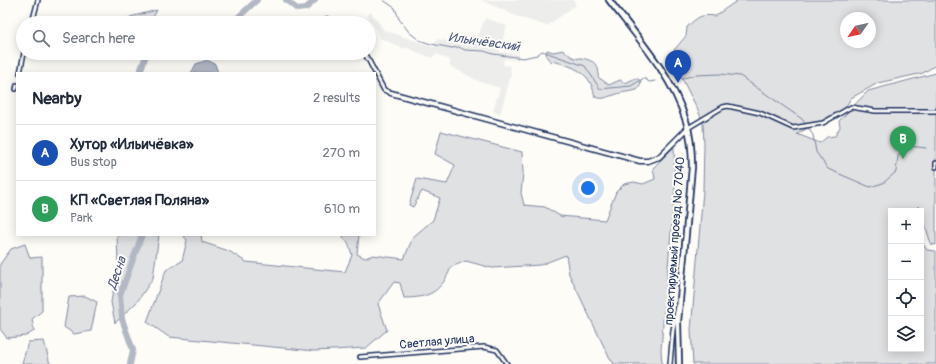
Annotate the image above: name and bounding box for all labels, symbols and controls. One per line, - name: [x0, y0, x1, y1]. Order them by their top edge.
- north arrow: [840, 12, 876, 48]
- search box: [16, 16, 376, 60]
- icon: search: [30, 27, 52, 49]
- text: Search here: [62, 29, 135, 48]
- water label: Ильичёвский: [447, 29, 522, 55]
- pin: A: [665, 50, 691, 83]
- text: Nearby: [32, 88, 81, 109]
- text: 2 results: [313, 90, 360, 106]
- pin: B: [890, 126, 916, 159]
- text: Хутор «Ильичёвка»: [70, 135, 194, 154]
- text: A: [41, 145, 49, 161]
- text: 270 m: [323, 145, 360, 161]
- text: Bus stop: [70, 154, 117, 170]
- street label: проектируемый проезд № 7040: [662, 156, 688, 326]
- your location: [578, 178, 598, 198]
- text: КП «Светлая Поляна»: [70, 191, 209, 210]
- text: B: [41, 201, 49, 217]
- text: 610 m: [324, 201, 360, 217]
- map controls: [888, 208, 924, 352]
- button: +: [888, 208, 924, 244]
- text: Park: [70, 210, 93, 226]
- button: −: [888, 244, 924, 280]
- water label: Десна: [104, 254, 130, 292]
- button: locate: [888, 280, 924, 316]
- button: layers: [888, 316, 924, 352]
- street label: Светлая улица: [399, 331, 476, 353]

